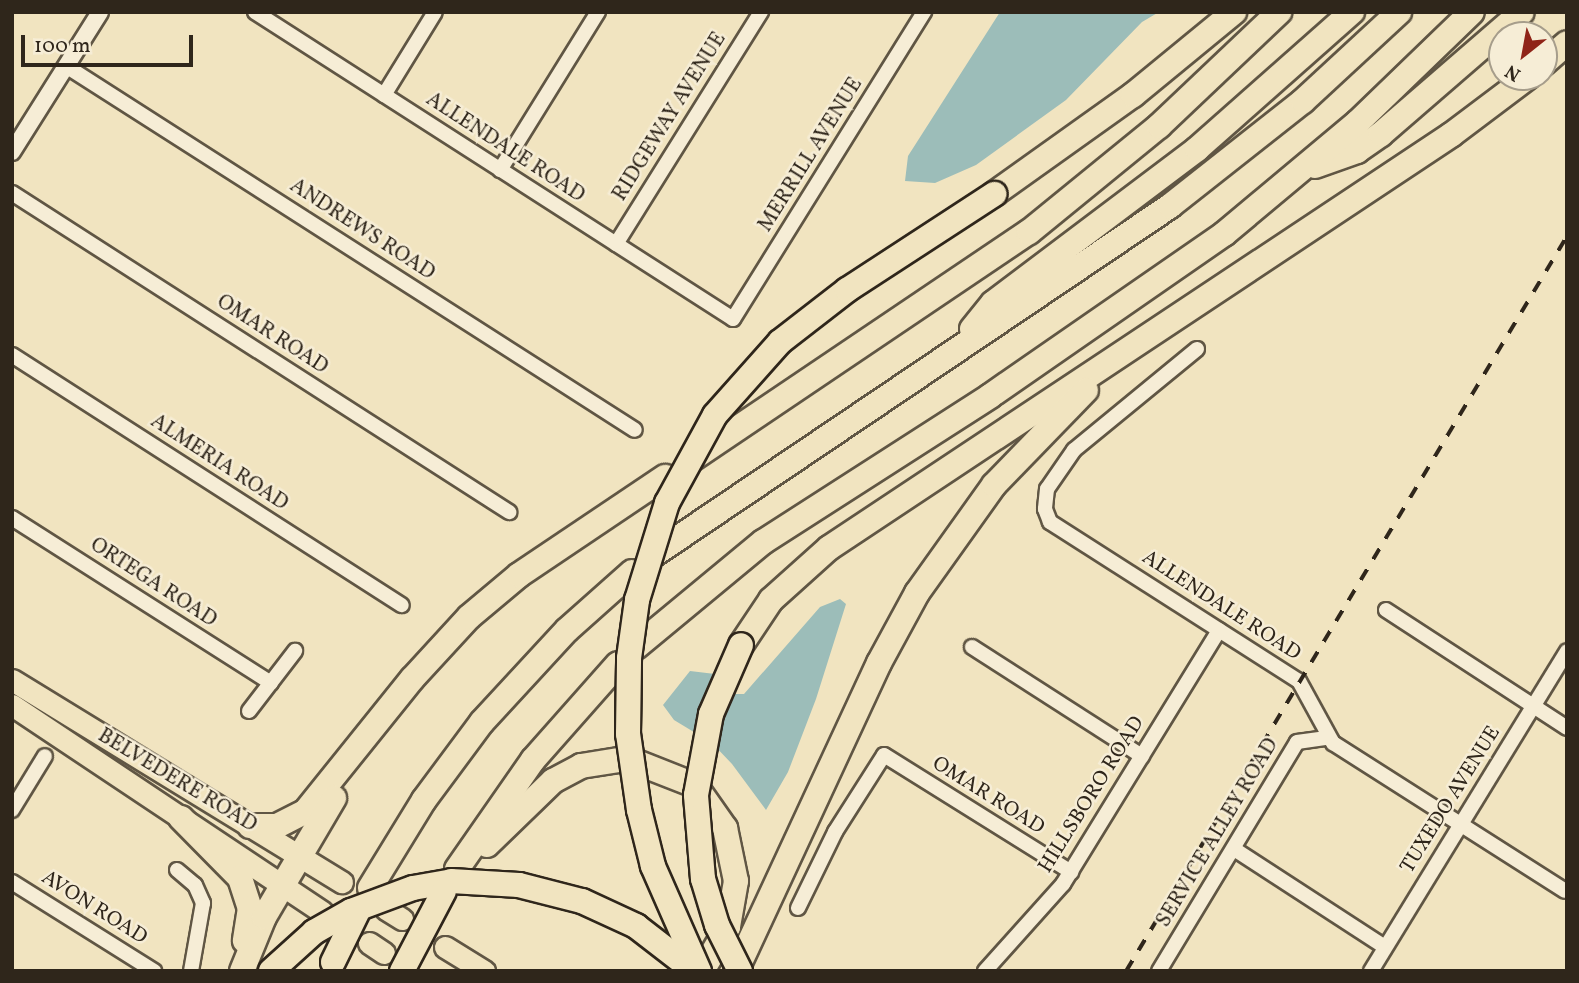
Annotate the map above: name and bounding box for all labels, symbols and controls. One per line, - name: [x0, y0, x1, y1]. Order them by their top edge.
- scale bar: [24, 21, 196, 65]
- north arrow: [1488, 21, 1558, 91]
- street label: RIDGEWAY AVENUE: [608, 28, 732, 206]
- text: 100 m: [34, 32, 91, 61]
- text: N: [1501, 58, 1526, 87]
- street label: MERRILL AVENUE: [753, 73, 869, 237]
- street label: ALLENDALE ROAD: [421, 87, 589, 209]
- street label: ANDREWS ROAD: [285, 174, 439, 286]
- street label: OMAR ROAD: [212, 290, 332, 380]
- street label: ALMERIA ROAD: [146, 409, 292, 517]
- street label: ORTEGA ROAD: [85, 533, 221, 633]
- street label: ALLENDALE ROAD: [1137, 545, 1305, 667]
- street label: HILLSBORO ROAD: [1034, 712, 1150, 878]
- street label: TUXEDO AVENUE: [1396, 722, 1506, 878]
- street label: BELVEDERE ROAD: [93, 724, 261, 838]
- street label: SERVICE ALLEY ROAD: [1151, 734, 1285, 932]
- street label: OMAR ROAD: [927, 751, 1049, 841]
- street label: AVON ROAD: [36, 865, 152, 951]

